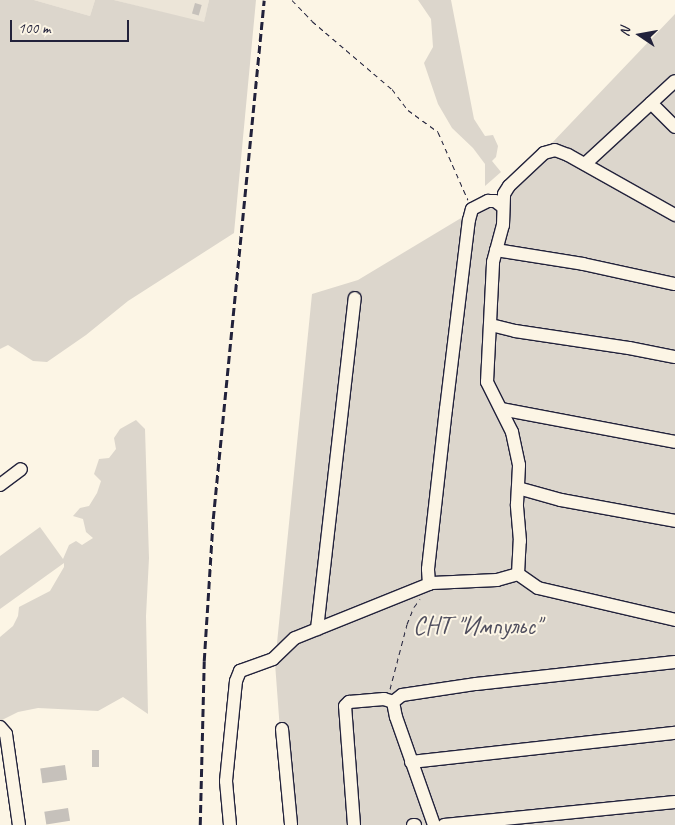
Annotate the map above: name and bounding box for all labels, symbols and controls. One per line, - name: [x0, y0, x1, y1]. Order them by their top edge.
- scale bar: [12, 10, 131, 42]
- north arrow: [615, 10, 665, 60]
- text: 100 m: [18, 19, 50, 38]
- text: N: [616, 26, 634, 38]
- park label: СНТ "Импульс": [413, 611, 541, 641]

